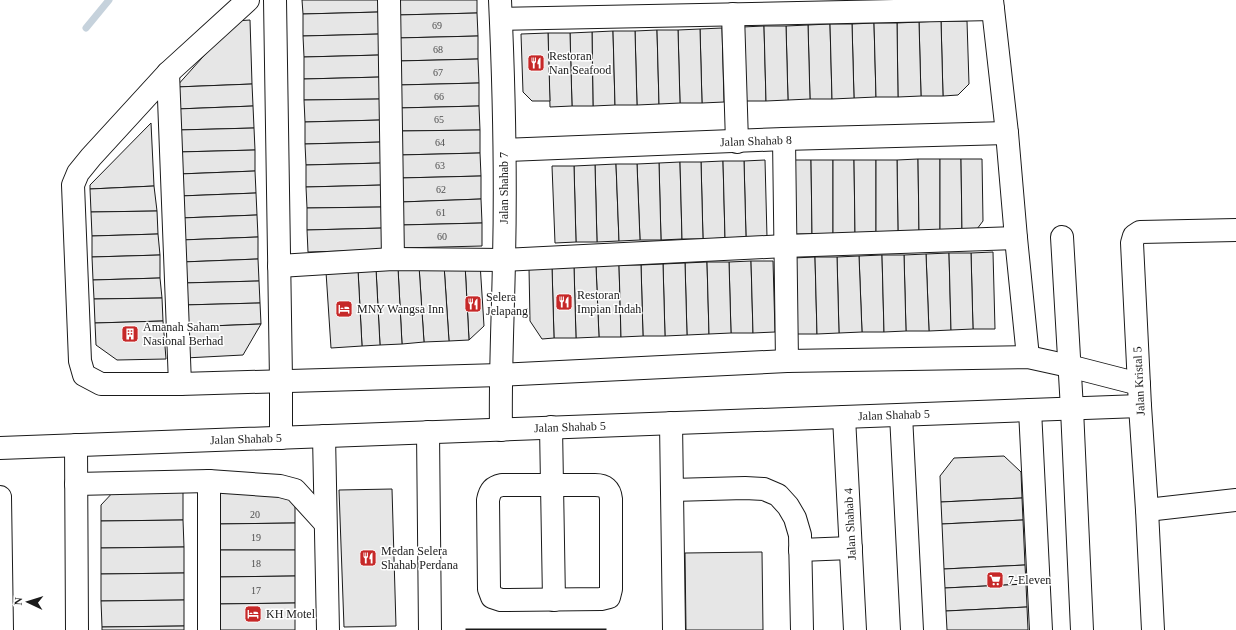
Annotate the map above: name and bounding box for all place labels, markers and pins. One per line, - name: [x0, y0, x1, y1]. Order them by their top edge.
- place label: Restoran Nan Seafood: [549, 49, 611, 77]
- restaurant icon: Restoran Nan Seafood: [526, 53, 546, 73]
- place label: Restoran Impian Indah: [577, 288, 641, 316]
- place label: Selera Jelapang: [486, 290, 528, 318]
- restaurant icon: Restoran Impian Indah: [554, 292, 574, 312]
- restaurant icon: Selera Jelapang: [463, 294, 483, 314]
- hotel icon: MNY Wangsa Inn: [334, 299, 354, 319]
- place label: MNY Wangsa Inn: [357, 302, 444, 316]
- place label: Amanah Saham Nasional Berhad: [143, 320, 223, 348]
- building icon: Amanah Saham Nasional Berhad: [120, 324, 140, 344]
- place label: Medan Selera Shahab Perdana: [381, 544, 459, 572]
- restaurant icon: Medan Selera Shahab Perdana: [358, 548, 378, 568]
- supermarket icon: 7-Eleven: [985, 570, 1005, 590]
- place label: 7-Eleven: [1008, 573, 1051, 587]
- hotel icon: KH Motel: [243, 604, 263, 624]
- place label: KH Motel: [266, 607, 316, 621]

